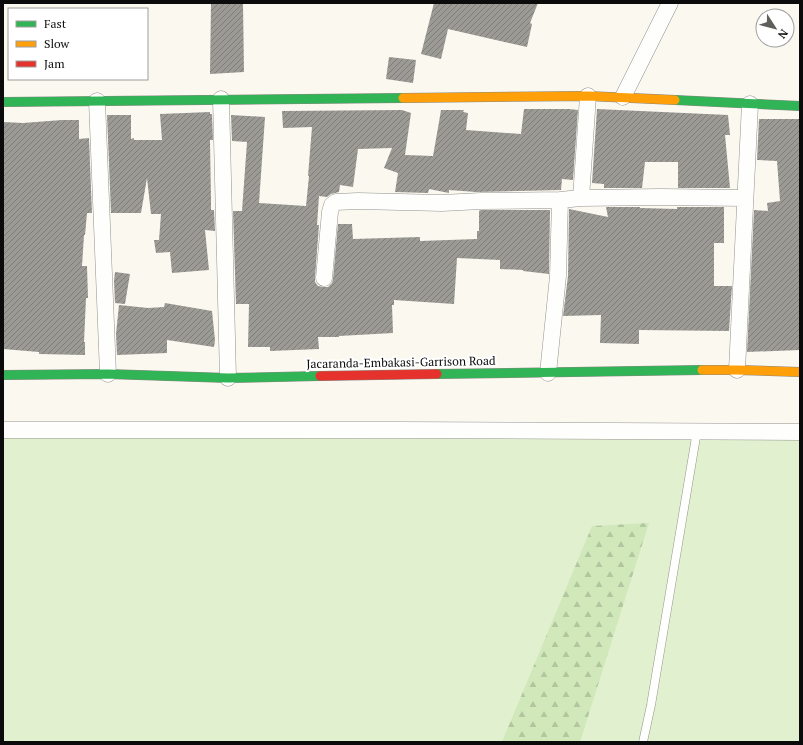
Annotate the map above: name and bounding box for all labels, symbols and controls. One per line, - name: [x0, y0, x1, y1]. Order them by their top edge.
- legend: [8, 8, 148, 80]
- north arrow: [755, 8, 795, 48]
- text: Fast: [44, 16, 67, 31]
- text: N: [775, 26, 791, 42]
- text: Slow: [44, 36, 70, 51]
- text: Jam: [44, 56, 65, 71]
- street label: Jacaranda-Embakasi-Garrison Road: [306, 353, 496, 371]

